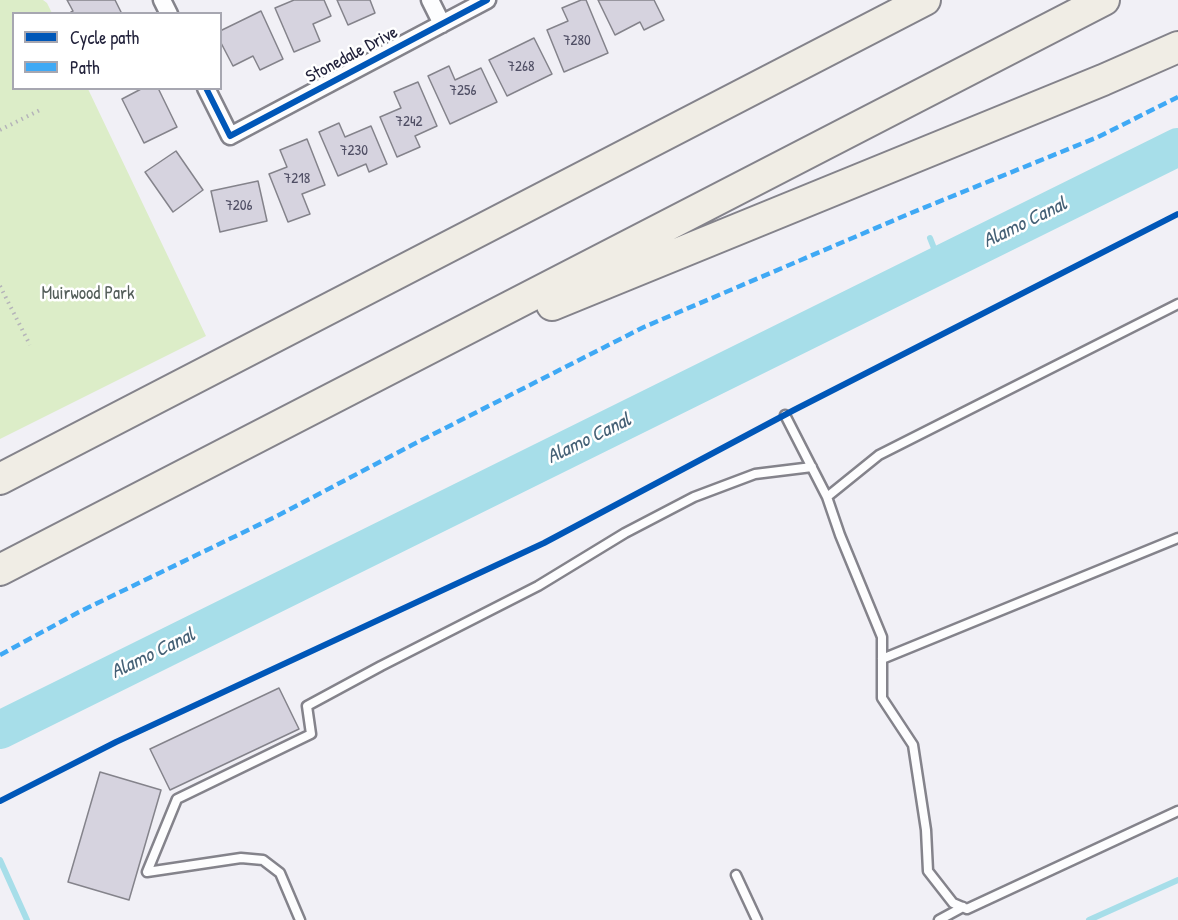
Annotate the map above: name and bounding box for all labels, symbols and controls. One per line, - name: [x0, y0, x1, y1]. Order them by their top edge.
- legend: [12, 12, 222, 90]
- street label: Stonedale Drive: [302, 22, 402, 88]
- text: Cycle path: [70, 25, 139, 50]
- house number: 7280: [563, 32, 591, 50]
- text: Path: [70, 55, 99, 80]
- house number: 7268: [508, 58, 534, 76]
- house number: 7256: [450, 82, 476, 100]
- house number: 7242: [395, 113, 423, 131]
- house number: 7230: [340, 142, 368, 160]
- house number: 7218: [284, 170, 310, 188]
- water label: Alamo Canal: [979, 192, 1071, 254]
- house number: 7206: [225, 197, 253, 215]
- park label: Muirwood Park: [42, 283, 134, 305]
- water label: Alamo Canal: [543, 408, 635, 470]
- water label: Alamo Canal: [107, 623, 199, 685]

